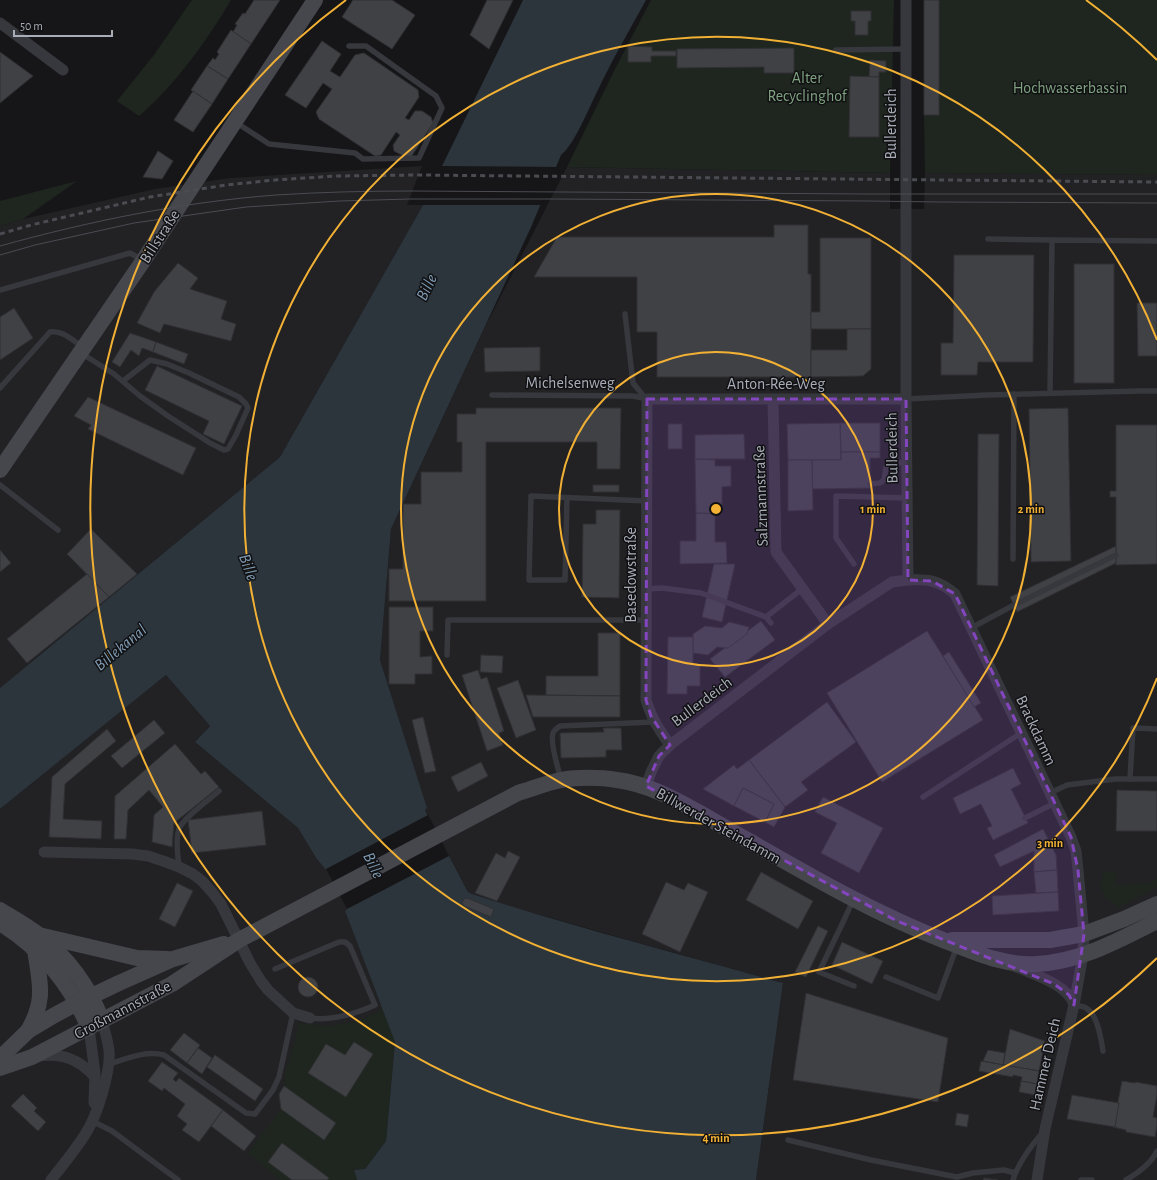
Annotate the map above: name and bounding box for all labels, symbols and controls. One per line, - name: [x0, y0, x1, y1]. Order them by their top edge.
- scale bar: [14, 12, 112, 38]
- text: 50 m: [20, 20, 43, 32]
- park label: Alter Recyclinghof: [767, 70, 848, 105]
- park label: Hochwasserbassin: [1013, 80, 1127, 96]
- street label: Bullerdeich: [883, 88, 899, 160]
- street label: Billstraße: [137, 207, 183, 266]
- water label: Bille: [413, 271, 440, 303]
- street label: Michelsenweg: [525, 375, 615, 391]
- street label: Anton-Rée-Weg: [727, 376, 825, 392]
- street label: Bullerdeich: [883, 412, 901, 484]
- street label: Salzmannstraße: [751, 445, 771, 547]
- centre of rings: [709, 502, 723, 516]
- text: 1 min: [860, 503, 886, 515]
- text: 2 min: [1018, 503, 1044, 515]
- street label: Basedowstraße: [623, 527, 639, 623]
- water label: Bille: [236, 551, 261, 583]
- water label: Billekanal: [91, 621, 150, 674]
- street label: Bullerdeich: [668, 674, 735, 730]
- street label: Brackdamm: [1013, 693, 1059, 768]
- street label: Billwerder Steindamm: [653, 785, 784, 867]
- text: 3 min: [1037, 837, 1063, 849]
- water label: Bille: [360, 849, 387, 881]
- street label: Großmannstraße: [71, 978, 173, 1042]
- street label: Hammer Deich: [1027, 1016, 1063, 1112]
- text: 4 min: [702, 1132, 730, 1144]

